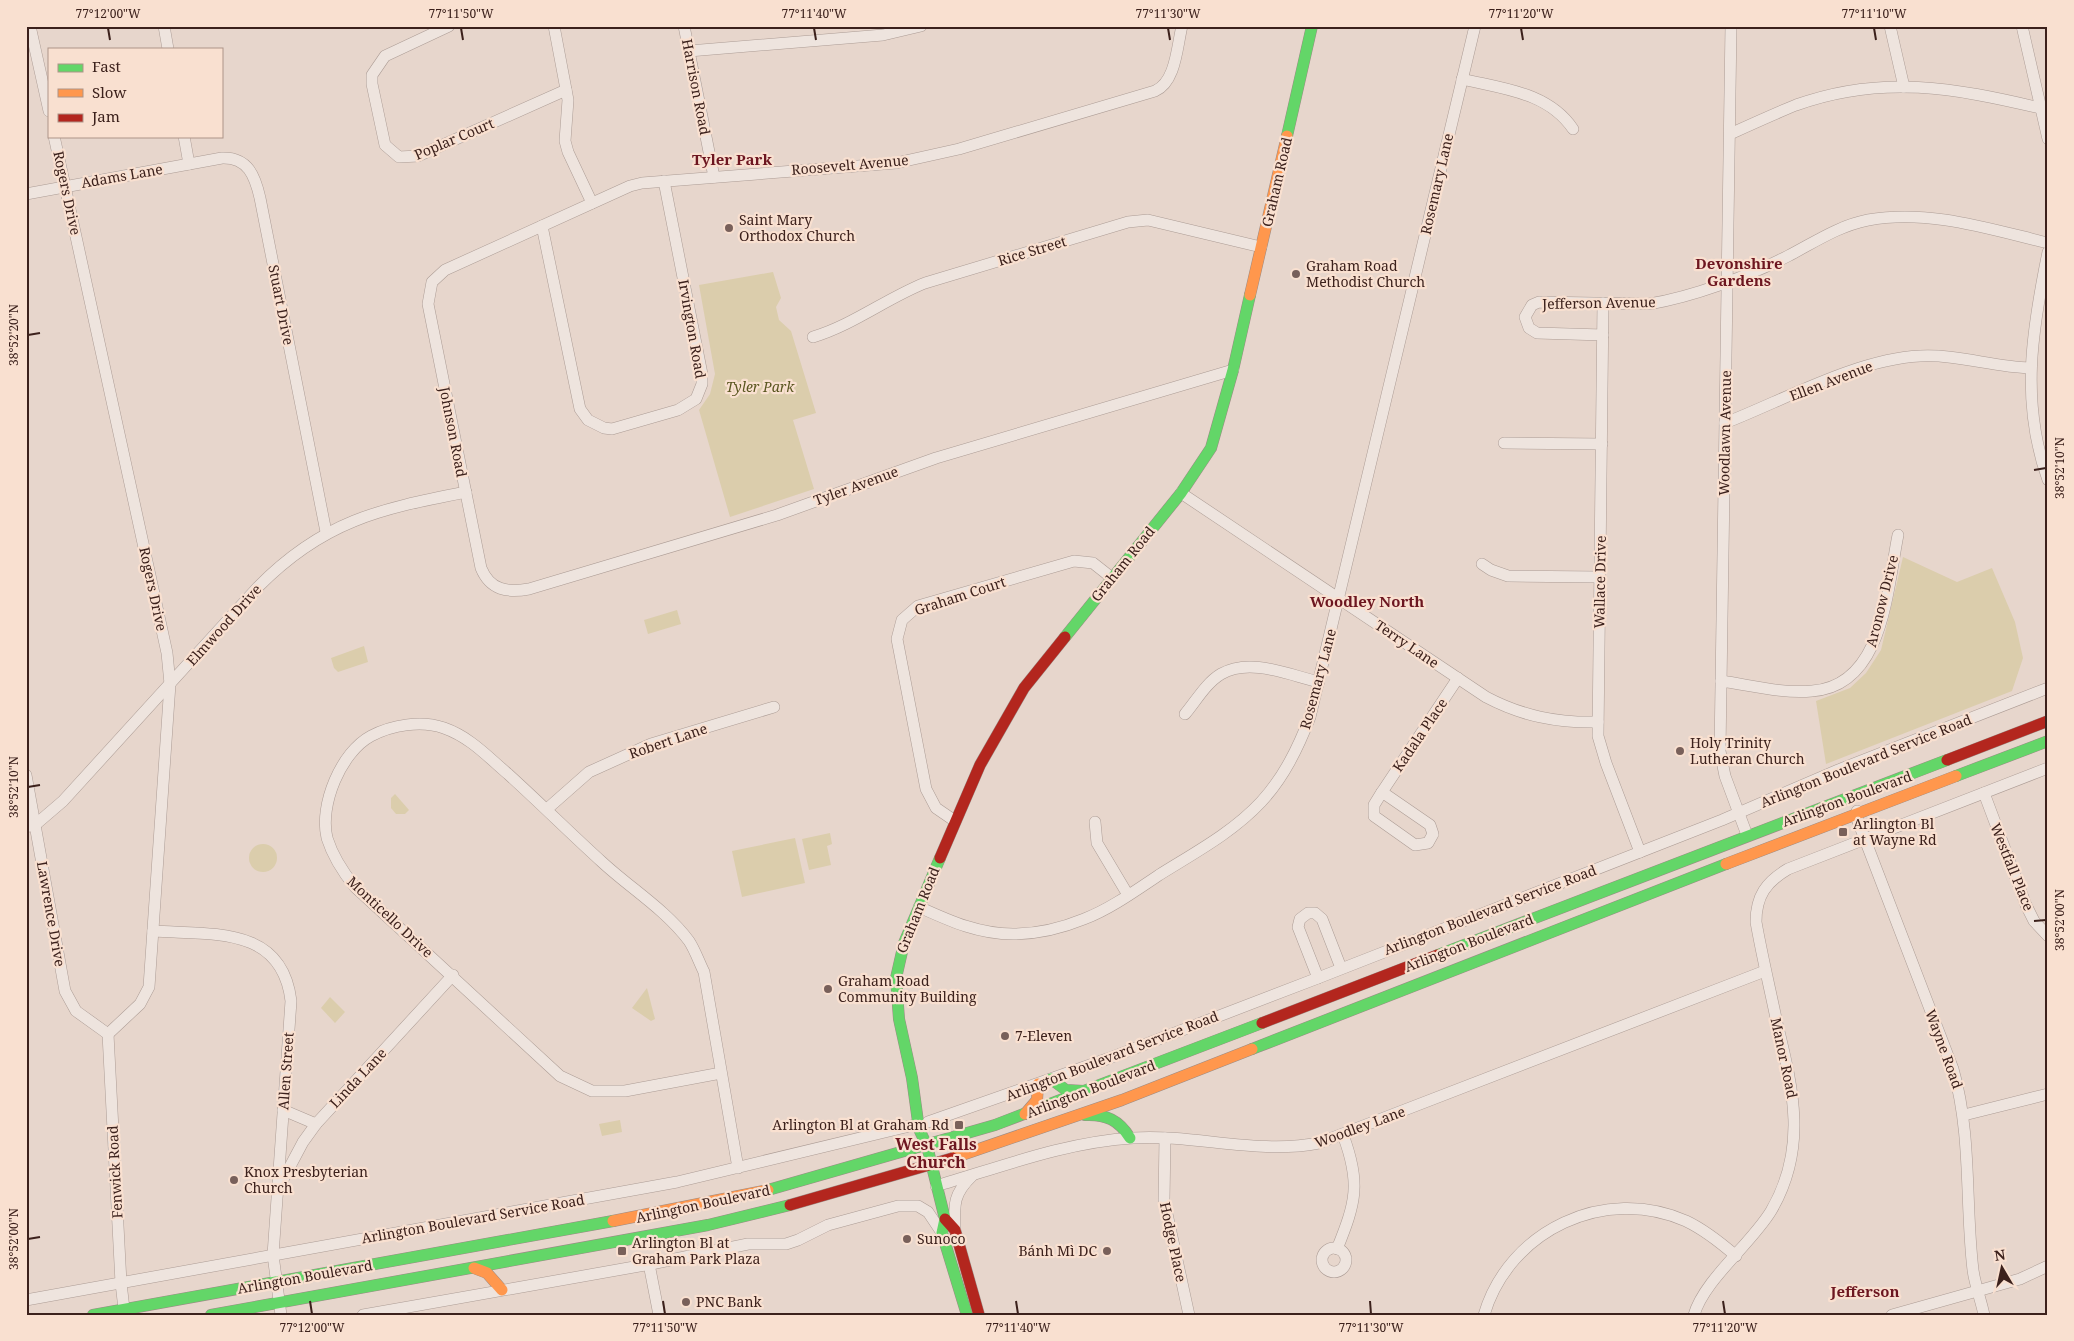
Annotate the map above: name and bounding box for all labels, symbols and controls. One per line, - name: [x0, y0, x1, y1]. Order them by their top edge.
- text: 77°12'00"W: [75, 5, 141, 22]
- text: 77°11'50"W: [428, 5, 494, 22]
- text: 77°11'40"W: [781, 5, 847, 22]
- text: 77°11'30"W: [1135, 5, 1201, 22]
- text: 77°11'20"W: [1488, 5, 1554, 22]
- text: 77°11'10"W: [1841, 5, 1907, 22]
- street label: Harrison Road: [678, 37, 715, 137]
- legend: [48, 48, 222, 138]
- text: Fast: [92, 56, 121, 76]
- text: Slow: [92, 82, 126, 102]
- text: Jam: [91, 106, 120, 126]
- street label: Poplar Court: [411, 113, 497, 164]
- street label: Rosemary Lane: [1416, 131, 1457, 236]
- street label: Graham Road: [1257, 135, 1296, 229]
- street label: Rogers Drive: [49, 149, 86, 237]
- district label: Tyler Park: [692, 149, 772, 169]
- street label: Roosevelt Avenue: [791, 150, 909, 179]
- street label: Adams Lane: [80, 159, 164, 192]
- place label: Saint Mary Orthodox Church: [739, 210, 855, 245]
- marker: Saint Mary Orthodox Church: [723, 222, 735, 234]
- street label: Rice Street: [995, 231, 1069, 270]
- district label: Devonshire Gardens: [1695, 253, 1783, 290]
- place label: Graham Road Methodist Church: [1306, 256, 1425, 291]
- street label: Stuart Drive: [264, 263, 299, 347]
- marker: Graham Road Methodist Church: [1290, 268, 1302, 280]
- street label: Irvington Road: [674, 278, 711, 380]
- street label: Jefferson Avenue: [1541, 292, 1656, 313]
- text: 38°52'20"N: [5, 304, 22, 366]
- street label: Ellen Avenue: [1787, 356, 1875, 405]
- street label: Woodlawn Avenue: [1714, 370, 1735, 496]
- park label: Tyler Park: [726, 377, 795, 396]
- street label: Johnson Road: [435, 384, 472, 479]
- text: 38°52'10"N: [2051, 437, 2068, 499]
- street label: Tyler Avenue: [811, 461, 901, 510]
- street label: Graham Road: [1086, 522, 1159, 605]
- street label: Wallace Drive: [1589, 535, 1610, 629]
- street label: Rogers Drive: [135, 545, 172, 633]
- street label: Aronow Drive: [1861, 553, 1902, 649]
- street label: Graham Court: [912, 572, 1008, 619]
- street label: Elmwood Drive: [182, 580, 265, 670]
- district label: Woodley North: [1310, 591, 1424, 611]
- street label: Terry Lane: [1372, 615, 1443, 672]
- street label: Rosemary Lane: [1295, 626, 1340, 731]
- street label: Kadala Place: [1388, 694, 1451, 775]
- street label: Arlington Boulevard Service Road: [1758, 711, 1974, 811]
- street label: Robert Lane: [626, 718, 710, 763]
- place label: Holy Trinity Lutheran Church: [1690, 733, 1805, 768]
- marker: Holy Trinity Lutheran Church: [1674, 745, 1686, 757]
- text: 38°52'10"N: [5, 756, 22, 818]
- street label: Arlington Boulevard: [1780, 768, 1914, 830]
- place label: Arlington Bl at Wayne Rd: [1853, 814, 1937, 849]
- street label: Westfall Place: [1986, 820, 2039, 913]
- marker: Arlington Bl at Wayne Rd: [1837, 826, 1849, 838]
- street label: Lawrence Drive: [33, 860, 70, 968]
- street label: Arlington Boulevard Service Road: [1381, 862, 1599, 958]
- street label: Graham Road: [892, 863, 944, 956]
- street label: Monticello Drive: [343, 872, 438, 962]
- text: 38°52'00"N: [2051, 889, 2068, 951]
- street label: Arlington Boulevard: [1402, 911, 1536, 975]
- place label: Graham Road Community Building: [838, 971, 977, 1006]
- marker: Graham Road Community Building: [822, 983, 834, 995]
- street label: Wayne Road: [1921, 1007, 1968, 1091]
- street label: Arlington Boulevard Service Road: [1003, 1008, 1221, 1104]
- street label: Manor Road: [1767, 1016, 1802, 1100]
- place label: 7-Eleven: [1015, 1026, 1072, 1045]
- marker: 7-Eleven: [999, 1030, 1011, 1042]
- street label: Allen Street: [273, 1031, 298, 1110]
- street label: Linda Lane: [325, 1044, 390, 1112]
- street label: Arlington Boulevard: [1024, 1057, 1158, 1121]
- street label: Woodley Lane: [1312, 1101, 1408, 1152]
- place label: Arlington Bl at Graham Rd: [772, 1115, 949, 1134]
- marker: Arlington Bl at Graham Rd: [953, 1119, 965, 1131]
- street label: Fenwick Road: [103, 1125, 126, 1219]
- district label: West Falls Church: [895, 1133, 977, 1173]
- place label: Knox Presbyterian Church: [244, 1162, 368, 1197]
- marker: Knox Presbyterian Church: [228, 1174, 240, 1186]
- street label: Arlington Boulevard: [634, 1180, 772, 1227]
- street label: Arlington Boulevard Service Road: [360, 1189, 586, 1248]
- street label: Hodge Place: [1156, 1200, 1191, 1284]
- text: 38°52'00"N: [5, 1208, 22, 1270]
- place label: Sunoco: [917, 1229, 966, 1248]
- place label: Arlington Bl at Graham Park Plaza: [632, 1233, 760, 1268]
- marker: Sunoco: [901, 1233, 913, 1245]
- place label: Bánh Mì DC: [1018, 1241, 1097, 1260]
- north arrow: [1976, 1244, 2026, 1294]
- text: N: [1993, 1244, 2007, 1265]
- marker: Arlington Bl at Graham Park Plaza: [616, 1245, 628, 1257]
- marker: Bánh Mì DC: [1101, 1245, 1113, 1257]
- street label: Arlington Boulevard: [236, 1255, 374, 1298]
- district label: Jefferson: [1830, 1281, 1899, 1301]
- place label: PNC Bank: [696, 1292, 762, 1311]
- marker: PNC Bank: [680, 1296, 692, 1308]
- text: 77°12'00"W: [279, 1319, 345, 1336]
- text: 77°11'50"W: [632, 1319, 698, 1336]
- text: 77°11'40"W: [985, 1319, 1051, 1336]
- text: 77°11'30"W: [1338, 1319, 1404, 1336]
- text: 77°11'20"W: [1692, 1319, 1758, 1336]

